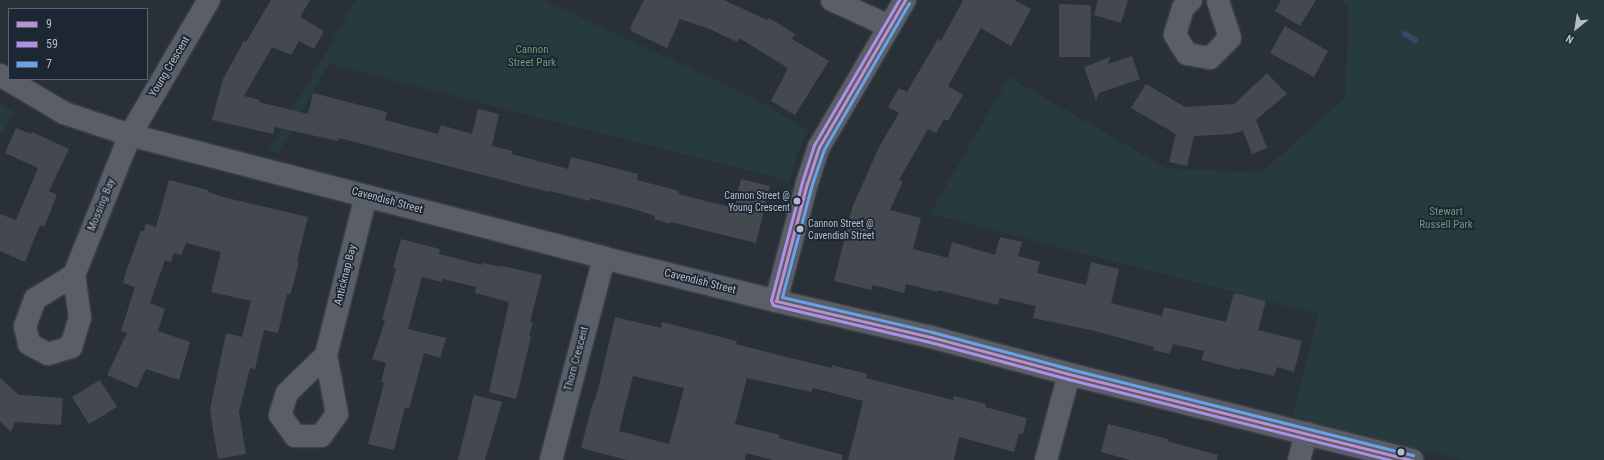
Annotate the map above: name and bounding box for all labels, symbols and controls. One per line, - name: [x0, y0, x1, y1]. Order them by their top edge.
- legend: [8, 8, 148, 80]
- north arrow: [1556, 8, 1596, 48]
- text: 9: [46, 17, 52, 31]
- text: N: [1564, 32, 1576, 46]
- street label: Young Crescent: [147, 34, 193, 100]
- text: 59: [46, 37, 58, 51]
- park label: Cannon Street Park: [508, 44, 556, 70]
- text: 7: [46, 57, 52, 71]
- street label: Mossing Bay: [85, 177, 119, 233]
- street label: Cavendish Street: [350, 185, 424, 217]
- place label: Cannon Street @ Young Crescent: [724, 189, 790, 212]
- marker: Cannon Street @ Young Crescent: [792, 196, 802, 206]
- park label: Stewart Russell Park: [1419, 206, 1473, 232]
- place label: Cannon Street @ Cavendish Street: [808, 217, 875, 240]
- marker: Cannon Street @ Cavendish Street: [795, 224, 805, 234]
- street label: Anticknap Bay: [332, 243, 360, 307]
- street label: Cavendish Street: [663, 267, 737, 297]
- street label: Thorn Crescent: [562, 325, 592, 393]
- unlabelled marker: [1396, 447, 1406, 457]

